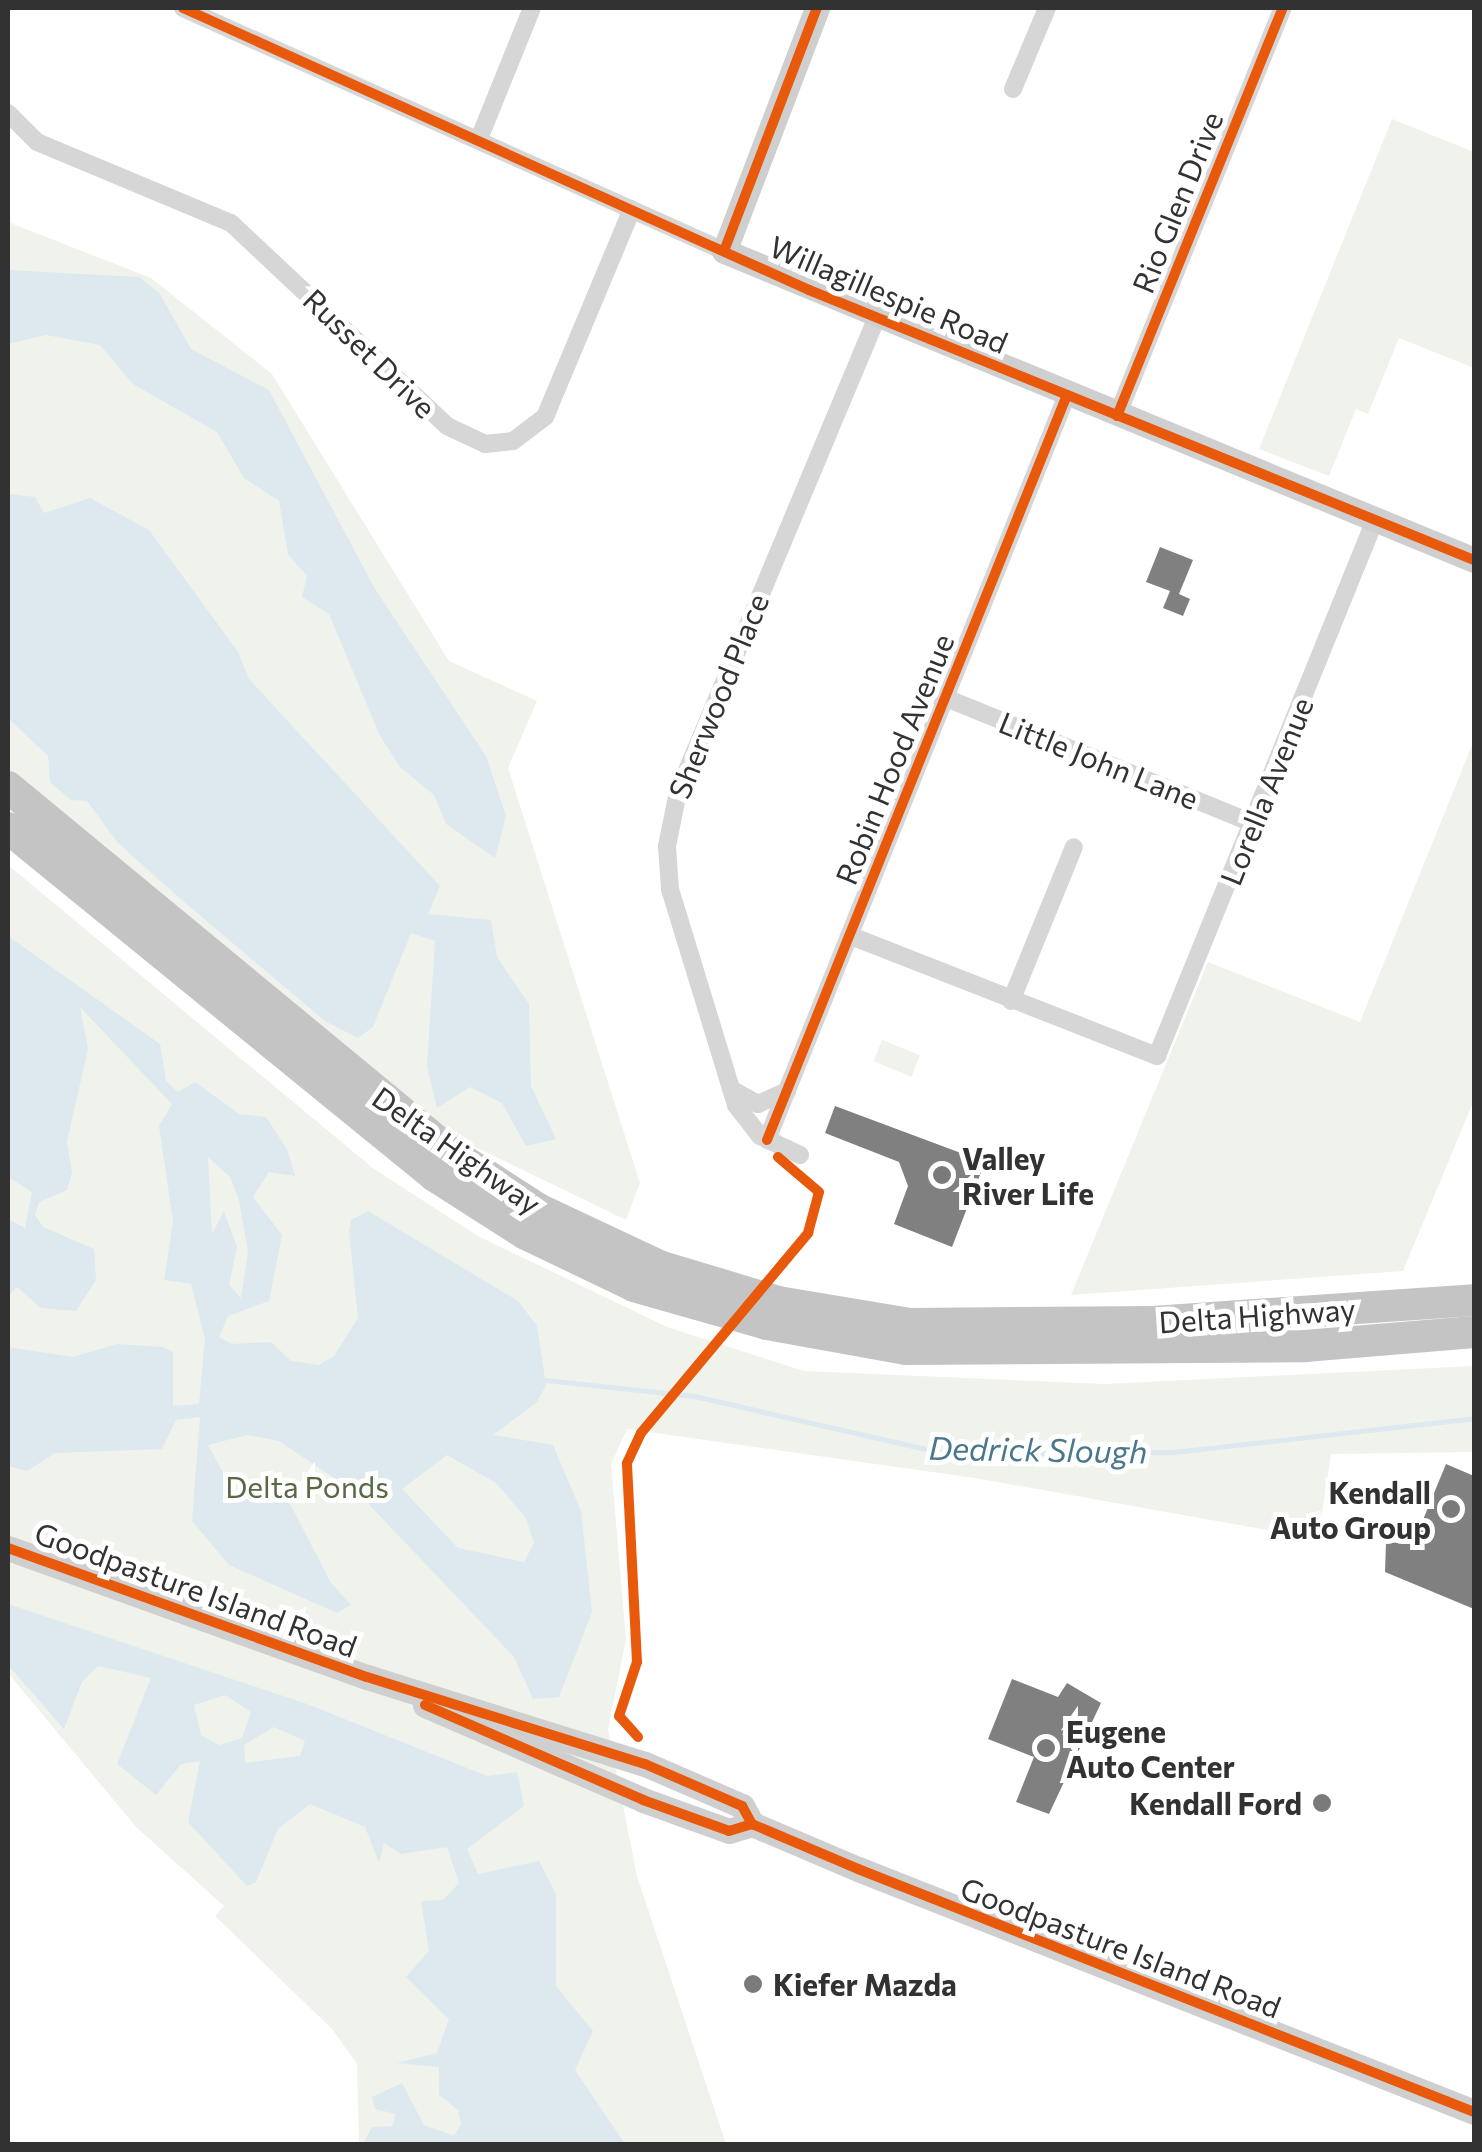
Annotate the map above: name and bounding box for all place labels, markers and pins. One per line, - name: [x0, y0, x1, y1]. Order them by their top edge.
- place label: Valley River Life: [962, 1140, 1094, 1210]
- marker: Valley River Life: [931, 1164, 953, 1186]
- place label: Kendall Auto Group: [1270, 1474, 1431, 1544]
- marker: Kendall Auto Group: [1440, 1498, 1462, 1520]
- place label: Eugene Auto Center: [1066, 1713, 1235, 1784]
- marker: Eugene Auto Center: [1035, 1737, 1057, 1759]
- place label: Kendall Ford: [1129, 1785, 1302, 1821]
- marker: Kendall Ford: [1311, 1792, 1333, 1814]
- place label: Kiefer Mazda: [773, 1966, 957, 2002]
- marker: Kiefer Mazda: [742, 1973, 764, 1995]

